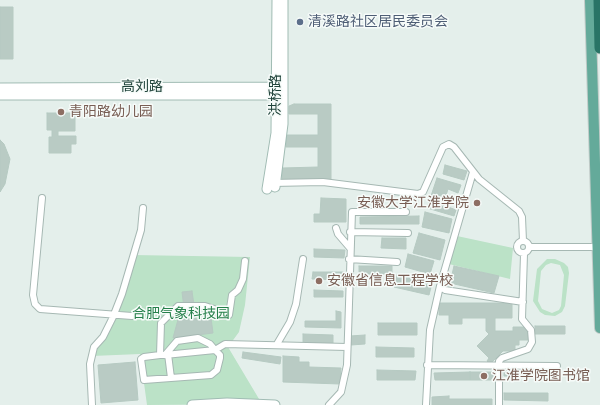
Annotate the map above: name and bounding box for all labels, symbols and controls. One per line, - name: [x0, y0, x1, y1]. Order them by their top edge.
- place label: 清溪路社区居民委员会: [308, 14, 448, 30]
- marker: 清溪路社区居民委员会: [295, 17, 305, 27]
- street label: 洪桥路: [268, 74, 284, 116]
- street label: 高刘路: [121, 79, 163, 95]
- place label: 青阳路幼儿园: [69, 104, 153, 120]
- marker: 青阳路幼儿园: [56, 107, 66, 117]
- place label: 安徽大学江淮学院: [357, 195, 469, 211]
- marker: 安徽大学江淮学院: [472, 198, 482, 208]
- place label: 安徽省信息工程学校: [327, 273, 453, 289]
- marker: 安徽省信息工程学校: [314, 276, 324, 286]
- park label: 合肥气象科技园: [132, 306, 230, 322]
- place label: 江淮学院图书馆: [492, 368, 590, 384]
- marker: 江淮学院图书馆: [479, 371, 489, 381]

